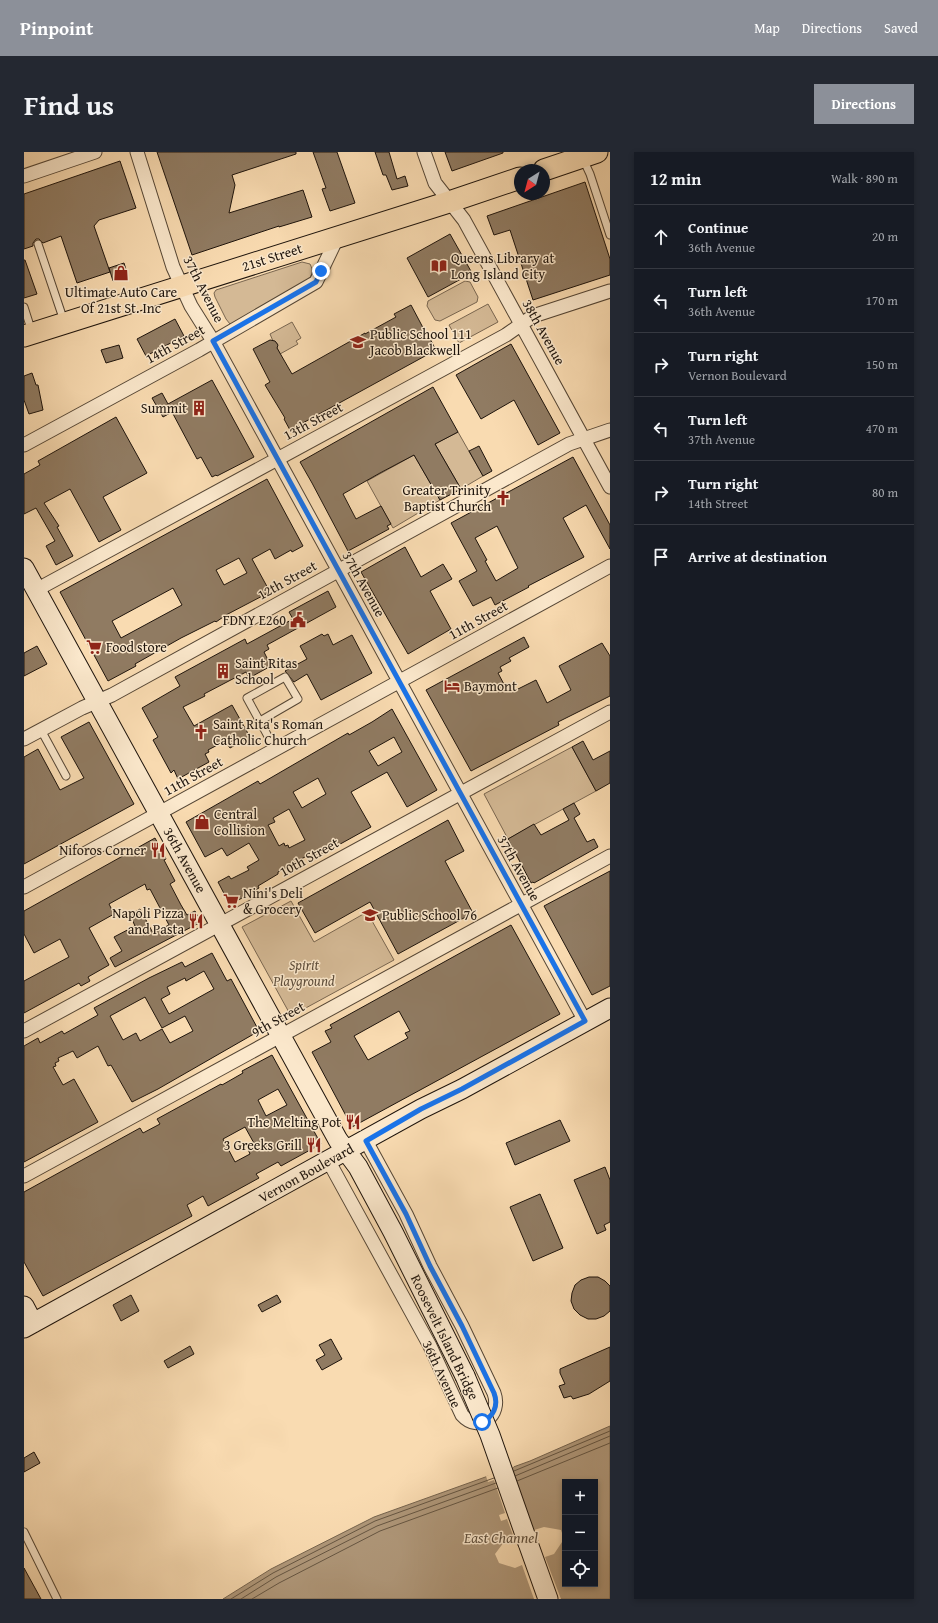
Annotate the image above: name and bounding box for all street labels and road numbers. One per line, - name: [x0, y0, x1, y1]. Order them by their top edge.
- street label: 21st Street: [239, 238, 305, 276]
- street label: 37th Avenue: [179, 252, 230, 326]
- street label: 38th Avenue: [518, 295, 571, 369]
- street label: 14th Street: [142, 320, 208, 368]
- street label: 13th Street: [280, 397, 346, 445]
- street label: 37th Avenue: [338, 547, 391, 621]
- street label: 12th Street: [254, 556, 320, 604]
- street label: 11th Street: [445, 596, 511, 644]
- street label: 11th Street: [160, 752, 226, 800]
- street label: 36th Avenue: [159, 823, 212, 897]
- street label: 37th Avenue: [493, 831, 546, 905]
- street label: 10th Street: [276, 833, 342, 881]
- street label: 9th Street: [248, 996, 308, 1042]
- street label: Vernon Boulevard: [255, 1138, 358, 1207]
- street label: Roosevelt Island Bridge: [406, 1271, 484, 1403]
- street label: 36th Avenue: [418, 1337, 467, 1411]

